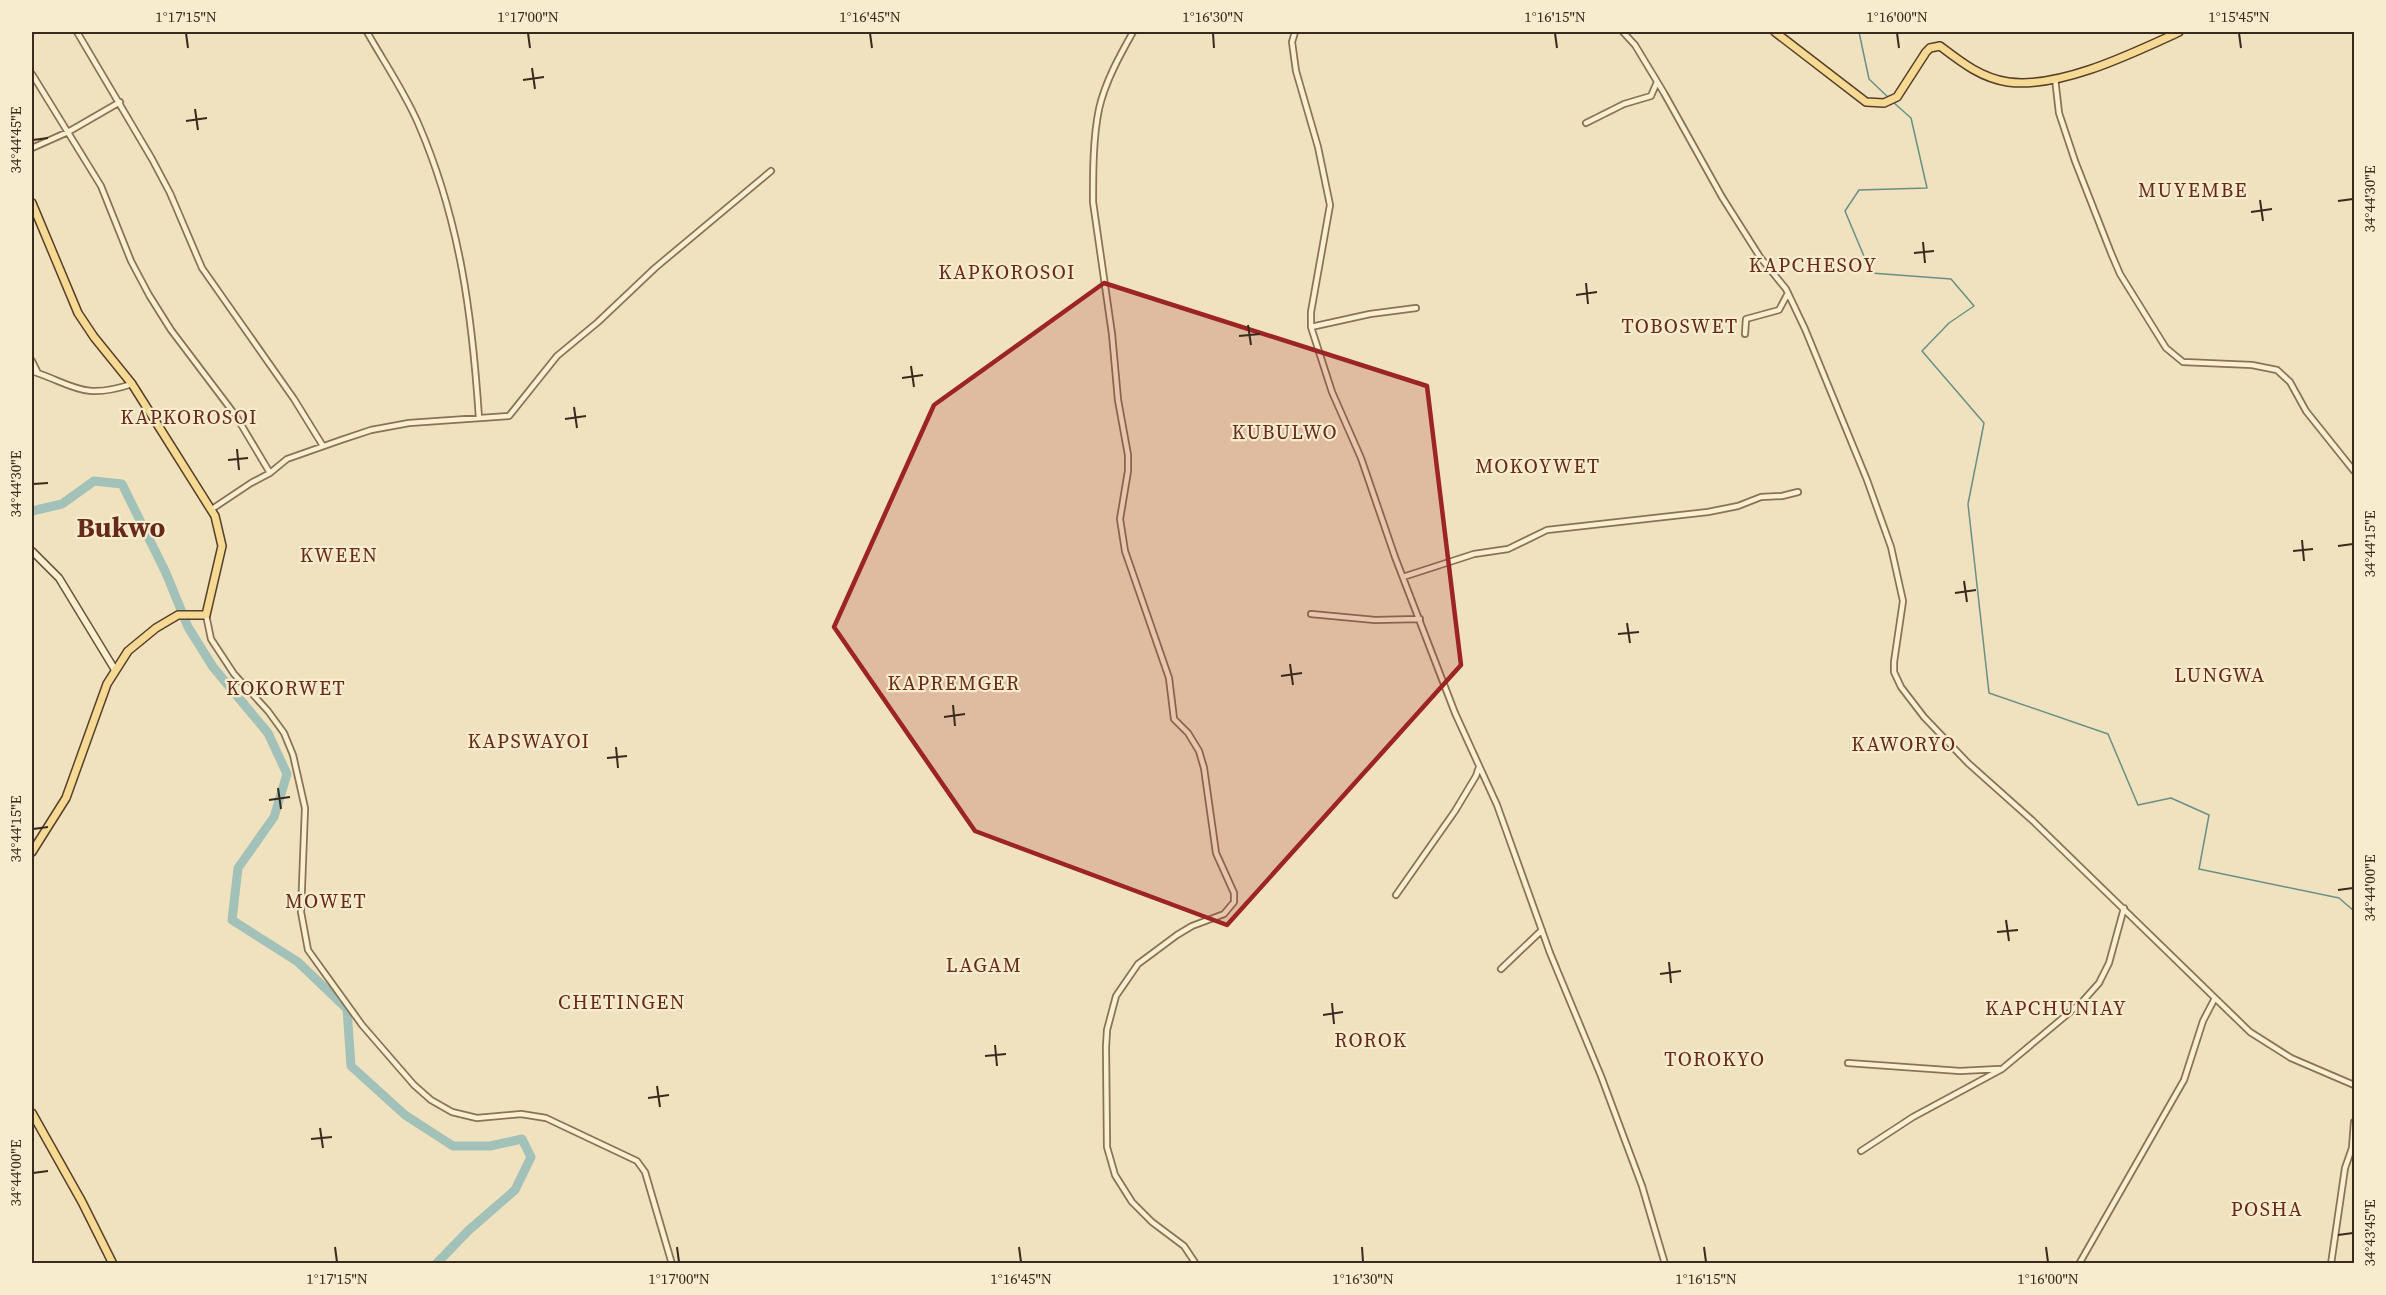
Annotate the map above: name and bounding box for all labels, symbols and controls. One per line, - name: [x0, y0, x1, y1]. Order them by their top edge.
- text: 1°17'15"N: [155, 6, 217, 27]
- text: 1°17'00"N: [497, 6, 559, 27]
- text: 1°16'45"N: [839, 6, 901, 27]
- text: 1°16'30"N: [1182, 6, 1244, 27]
- text: 1°16'15"N: [1524, 6, 1586, 27]
- text: 1°16'00"N: [1866, 6, 1928, 27]
- text: 1°15'45"N: [2208, 6, 2270, 27]
- text: 34°44'45"E: [5, 106, 26, 174]
- text: 34°44'30"E: [2359, 165, 2380, 233]
- district label: MUYEMBE: [2138, 176, 2248, 204]
- district label: KAPCHESOY: [1749, 251, 1877, 279]
- district label: KAPKOROSOI: [938, 258, 1076, 286]
- district label: TOBOSWET: [1621, 312, 1739, 340]
- district label: KAPKOROSOI: [120, 403, 258, 431]
- district label: KUBULWO: [1232, 418, 1338, 446]
- text: 34°44'30"E: [5, 450, 26, 518]
- district label: MOKOYWET: [1475, 452, 1601, 480]
- district label: Bukwo: [77, 508, 166, 546]
- text: 34°44'15"E: [2359, 510, 2380, 578]
- district label: KWEEN: [300, 541, 378, 569]
- district label: LUNGWA: [2174, 661, 2266, 689]
- district label: KAPREMGER: [888, 669, 1020, 697]
- district label: KOKORWET: [226, 674, 346, 702]
- district label: KAPSWAYOI: [468, 727, 591, 755]
- district label: KAWORYO: [1851, 730, 1957, 758]
- text: 34°44'15"E: [5, 795, 26, 863]
- text: 34°44'00"E: [2359, 854, 2380, 922]
- district label: MOWET: [285, 887, 367, 915]
- district label: LAGAM: [946, 951, 1022, 979]
- district label: CHETINGEN: [558, 988, 686, 1016]
- district label: KAPCHUNIAY: [1985, 994, 2127, 1022]
- district label: ROROK: [1334, 1026, 1408, 1054]
- district label: TOROKYO: [1664, 1045, 1766, 1073]
- text: 34°44'00"E: [5, 1139, 26, 1207]
- district label: POSHA: [2231, 1195, 2303, 1223]
- text: 34°43'45"E: [2359, 1199, 2380, 1267]
- text: 1°17'15"N: [306, 1268, 368, 1289]
- text: 1°17'00"N: [648, 1268, 710, 1289]
- text: 1°16'45"N: [990, 1268, 1052, 1289]
- text: 1°16'30"N: [1332, 1268, 1394, 1289]
- text: 1°16'15"N: [1675, 1268, 1737, 1289]
- text: 1°16'00"N: [2017, 1268, 2079, 1289]

